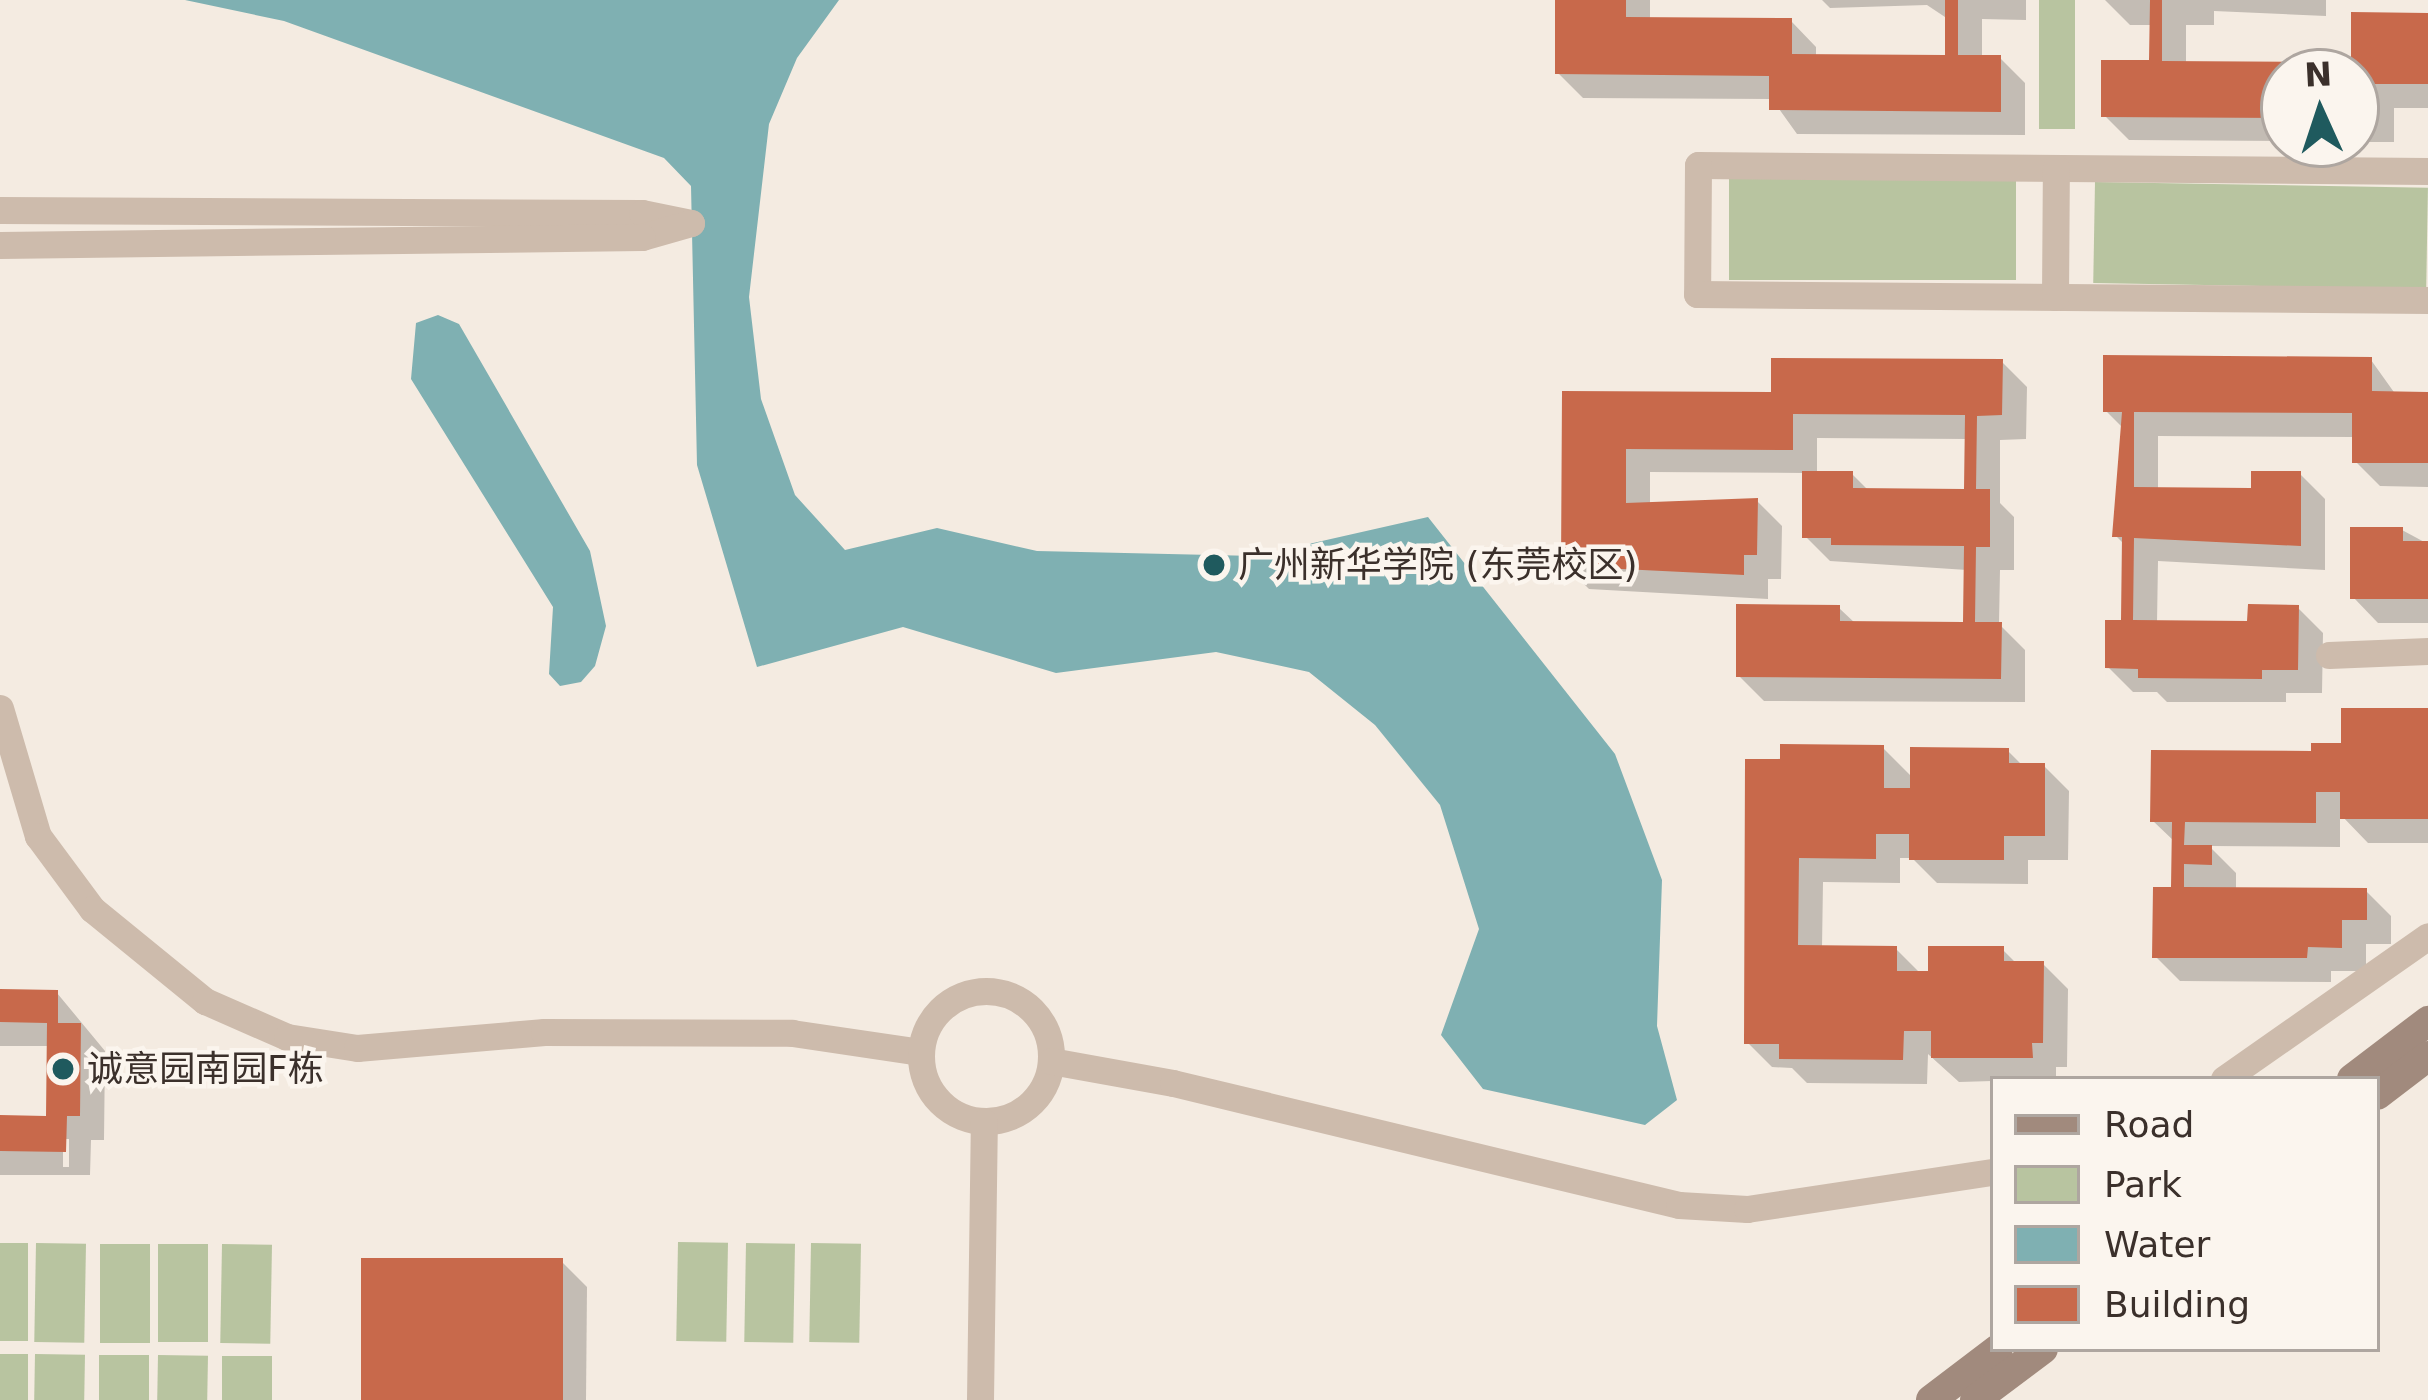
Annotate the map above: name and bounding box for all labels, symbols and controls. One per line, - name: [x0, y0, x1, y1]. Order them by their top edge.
- north arrow: [2260, 48, 2380, 168]
- text: N: [2303, 54, 2333, 95]
- place label: 广州新华学院 (东莞校区): [1238, 543, 1638, 587]
- marker: 广州新华学院 (东莞校区): [1201, 552, 1227, 578]
- place label: 诚意园南园F栋: [87, 1047, 324, 1091]
- marker: 诚意园南园F栋: [50, 1056, 76, 1082]
- legend: [1990, 1076, 2380, 1352]
- text: Road: [2104, 1104, 2194, 1145]
- text: Park: [2104, 1164, 2182, 1205]
- text: Water: [2104, 1224, 2210, 1265]
- text: Building: [2104, 1284, 2250, 1325]

